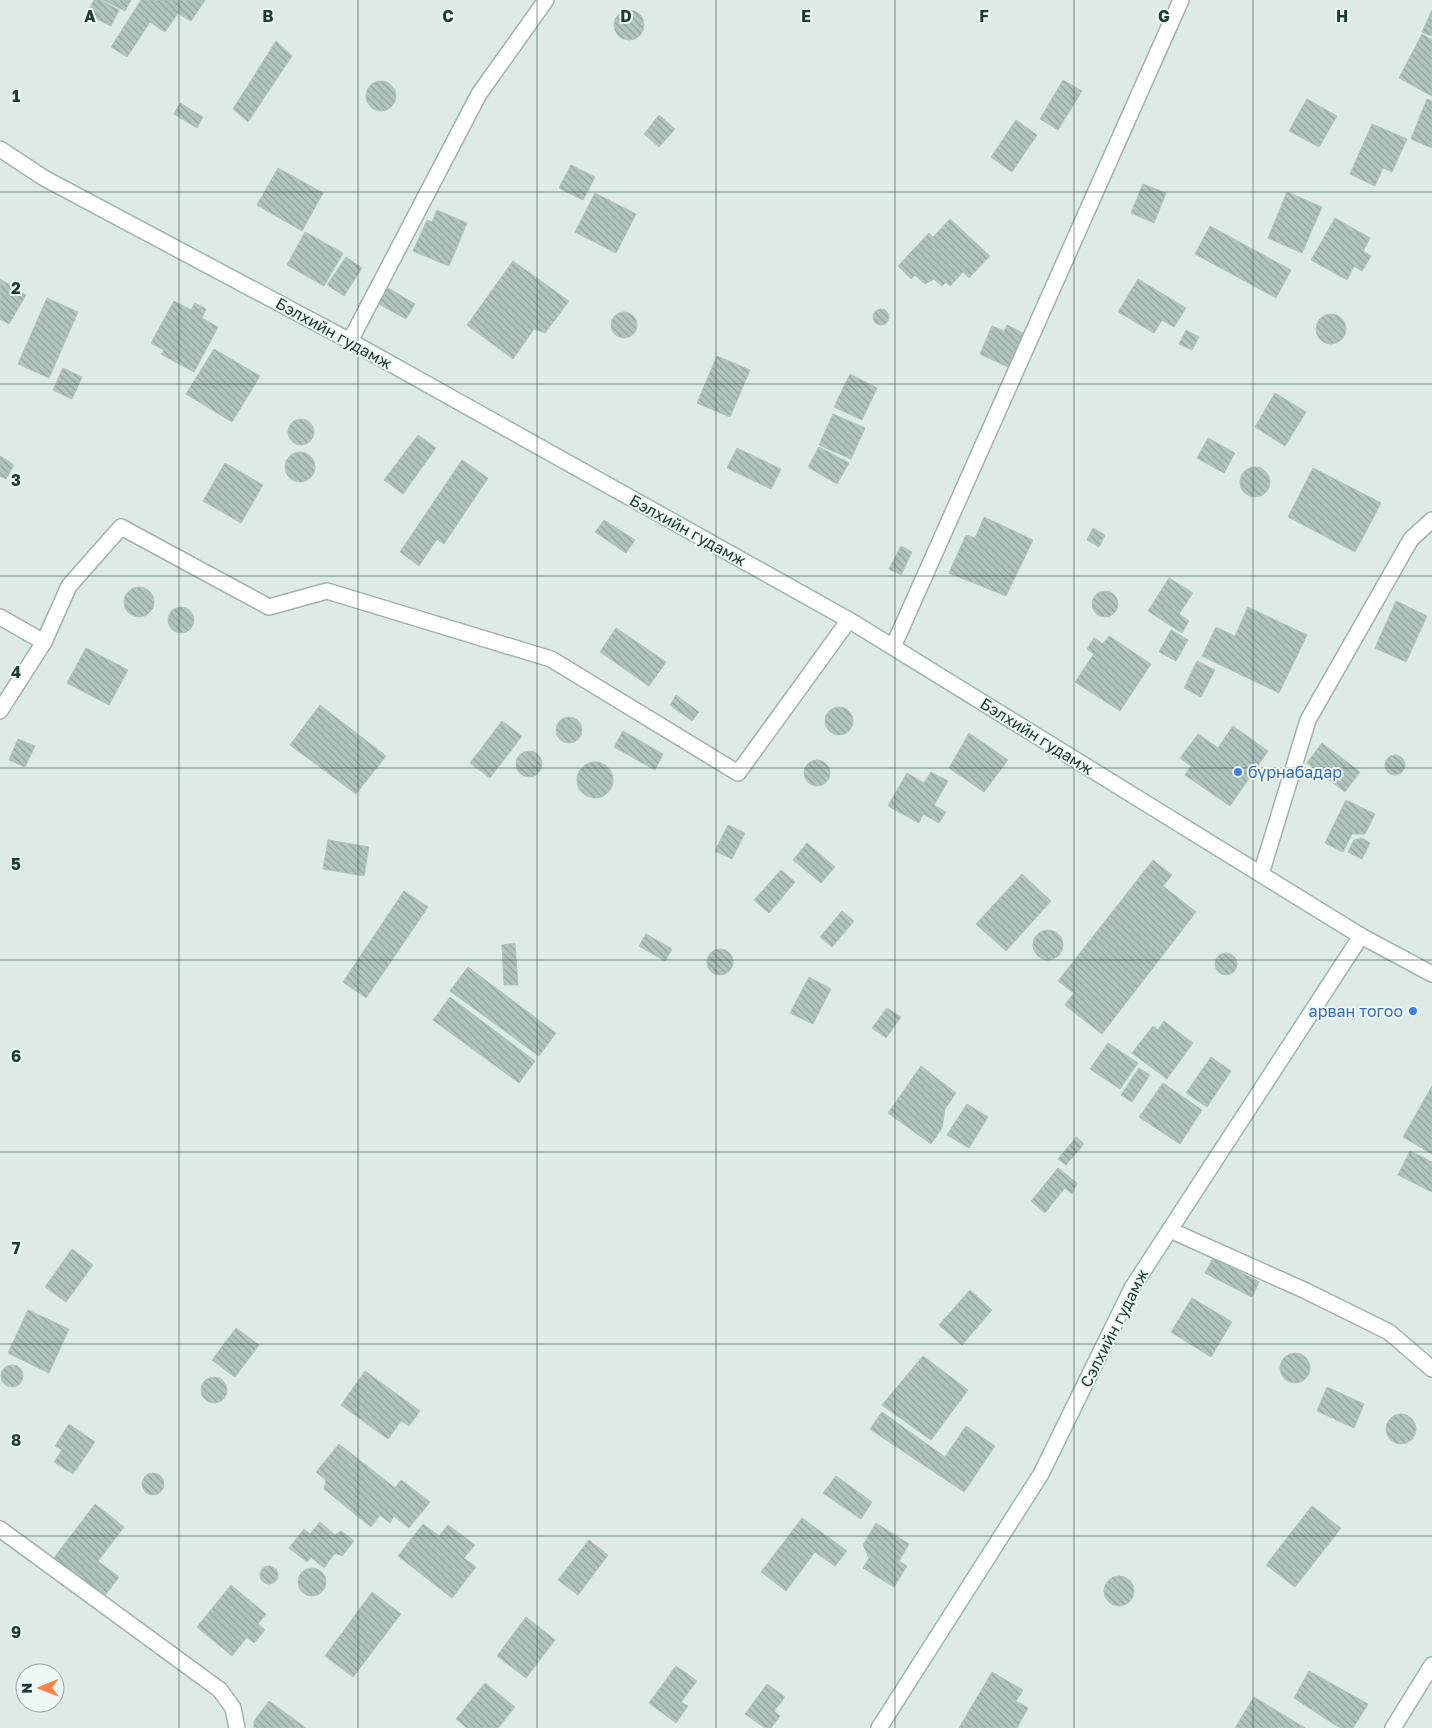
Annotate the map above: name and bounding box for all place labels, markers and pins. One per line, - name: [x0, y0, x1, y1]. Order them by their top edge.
- place label: бүрнабадар: [1248, 762, 1342, 782]
- marker: бүрнабадар: [1232, 766, 1244, 778]
- place label: арван тогоо: [1309, 1001, 1403, 1021]
- marker: арван тогоо: [1407, 1005, 1419, 1017]

